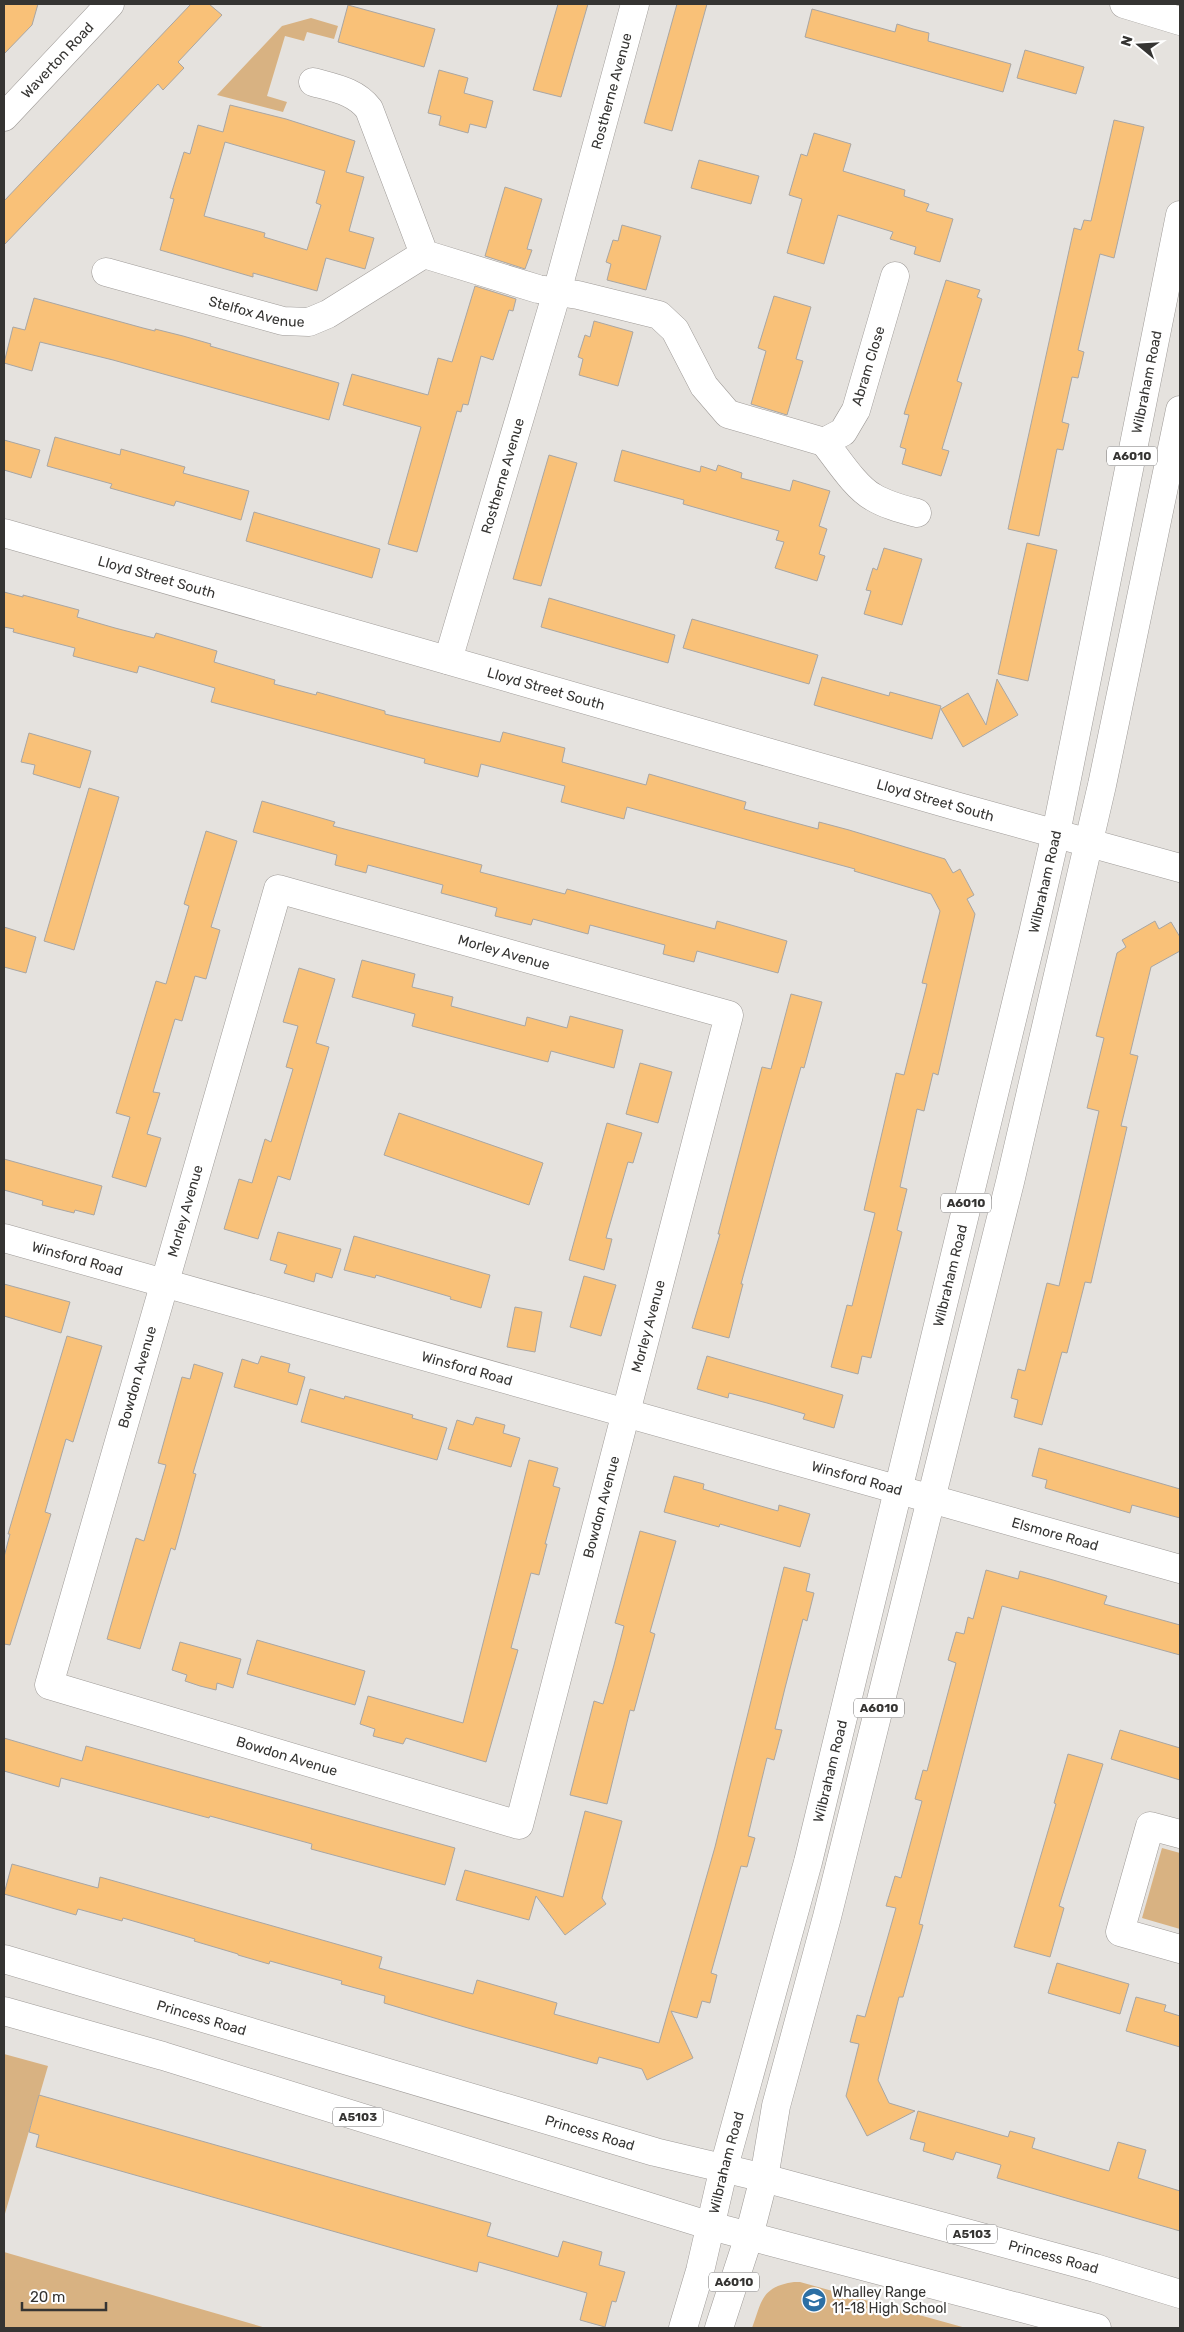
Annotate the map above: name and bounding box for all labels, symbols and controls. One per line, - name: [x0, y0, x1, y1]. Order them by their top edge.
- street label: Waverton Road: [18, 19, 97, 102]
- north arrow: [1114, 20, 1164, 70]
- street label: Rostherne Avenue: [588, 31, 636, 151]
- text: N: [1117, 34, 1137, 49]
- street label: Stelfox Avenue: [207, 293, 305, 331]
- street label: Abram Close: [848, 324, 889, 408]
- street label: Wilbraham Road: [1128, 329, 1166, 435]
- street label: Rostherne Avenue: [478, 416, 528, 536]
- road number: A6010: [1107, 446, 1157, 466]
- street label: Lloyd Street South: [96, 552, 217, 602]
- street label: Lloyd Street South: [485, 664, 607, 714]
- street label: Lloyd Street South: [875, 776, 996, 825]
- street label: Wilbraham Road: [1025, 829, 1065, 935]
- street label: Morley Avenue: [456, 931, 552, 974]
- street label: Morley Avenue: [164, 1163, 207, 1259]
- road number: A6010: [941, 1194, 991, 1212]
- street label: Wilbraham Road: [930, 1223, 971, 1329]
- street label: Winsford Road: [30, 1238, 124, 1280]
- street label: Morley Avenue: [628, 1278, 669, 1374]
- street label: Bowdon Avenue: [115, 1324, 160, 1430]
- street label: Winsford Road: [419, 1348, 514, 1390]
- street label: Bowdon Avenue: [580, 1454, 623, 1560]
- street label: Winsford Road: [809, 1458, 904, 1499]
- street label: Elsmore Road: [1010, 1514, 1100, 1555]
- road number: A6010: [854, 1699, 904, 1718]
- street label: Wilbraham Road: [810, 1718, 851, 1824]
- street label: Bowdon Avenue: [234, 1733, 340, 1780]
- street label: Princess Road: [154, 1997, 248, 2039]
- road number: A5103: [333, 2108, 383, 2126]
- street label: Wilbraham Road: [706, 2110, 748, 2215]
- street label: Princess Road: [543, 2112, 637, 2154]
- road number: A5103: [947, 2224, 997, 2244]
- street label: Princess Road: [1006, 2237, 1100, 2278]
- road number: A6010: [709, 2272, 759, 2292]
- scale bar: [22, 2280, 106, 2312]
- place label: Whalley Range 11-18 High School: [832, 2284, 947, 2317]
- school or university icon: Whalley Range 11-18 High School: [801, 2287, 827, 2313]
- text: 20 m: [30, 2288, 65, 2306]

